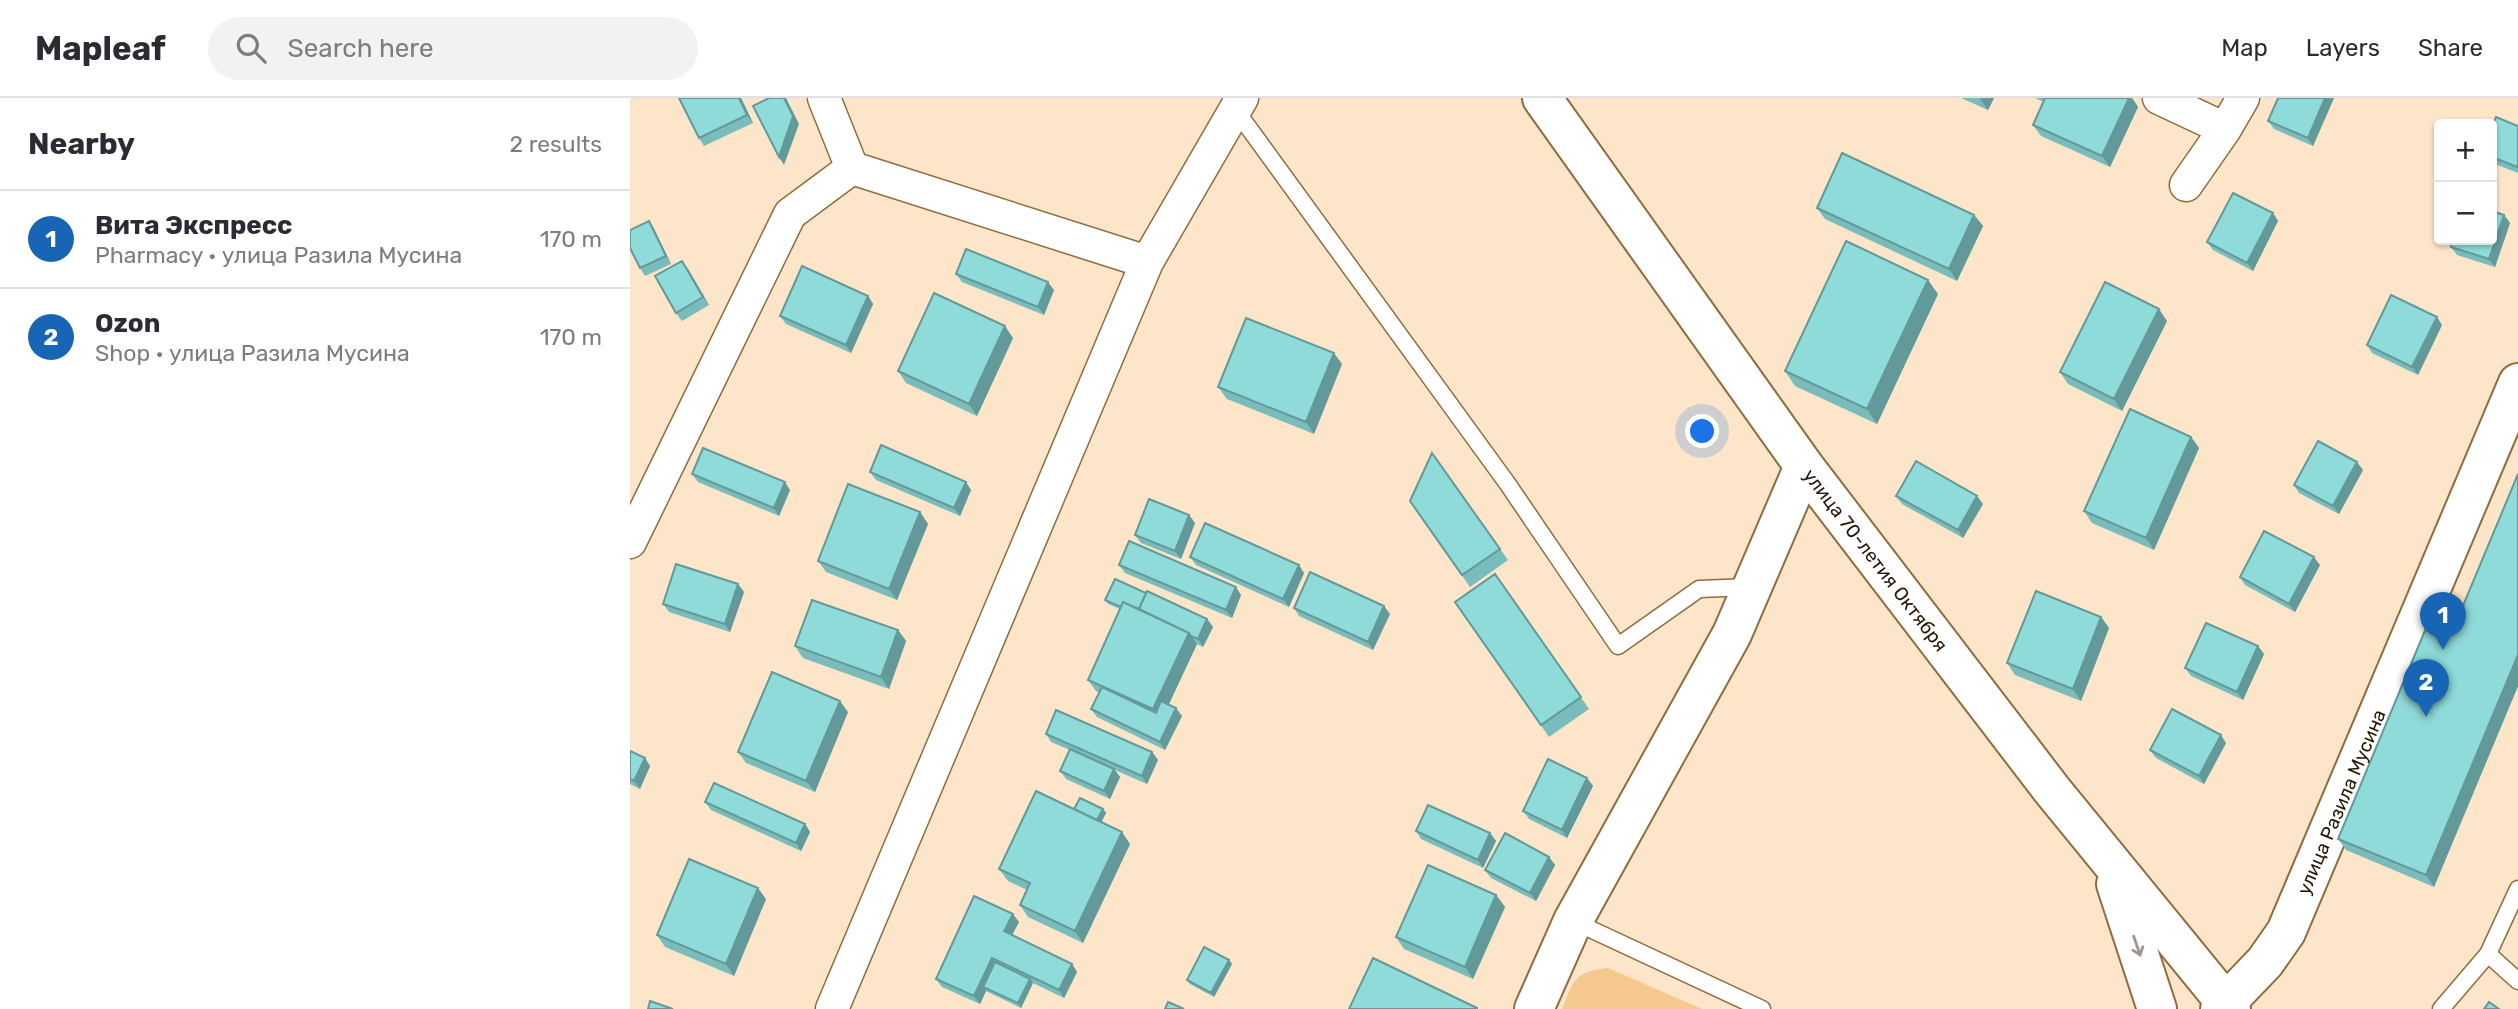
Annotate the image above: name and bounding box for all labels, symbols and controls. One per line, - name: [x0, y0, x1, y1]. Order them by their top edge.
- search box: [208, 17, 698, 80]
- text: Mapleaf: [35, 29, 166, 68]
- icon: search: [232, 29, 270, 67]
- text: Search here: [288, 33, 433, 64]
- text: Map: [2221, 34, 2268, 62]
- text: Layers: [2306, 34, 2380, 62]
- text: Share: [2418, 34, 2483, 62]
- map controls: [2434, 119, 2497, 245]
- button: +: [2434, 119, 2497, 182]
- text: Nearby: [28, 126, 135, 162]
- text: 2 results: [510, 130, 602, 158]
- button: −: [2434, 182, 2497, 245]
- text: Вита Экспресс: [95, 210, 292, 241]
- text: 1: [45, 225, 57, 253]
- text: 170 m: [540, 225, 602, 253]
- text: Pharmacy · улица Разила Мусина: [95, 241, 462, 269]
- text: Ozon: [95, 308, 160, 339]
- text: 2: [44, 323, 58, 351]
- text: 170 m: [540, 323, 602, 351]
- text: Shop · улица Разила Мусина: [95, 339, 410, 367]
- your location: [1685, 414, 1719, 448]
- street label: улица 70-летия Октября: [1799, 464, 1953, 656]
- pin: 1: [2420, 592, 2466, 650]
- pin: 2: [2403, 659, 2449, 717]
- street label: улица Разила Мусина: [2292, 706, 2390, 898]
- one-way arrow: [2132, 935, 2144, 957]

